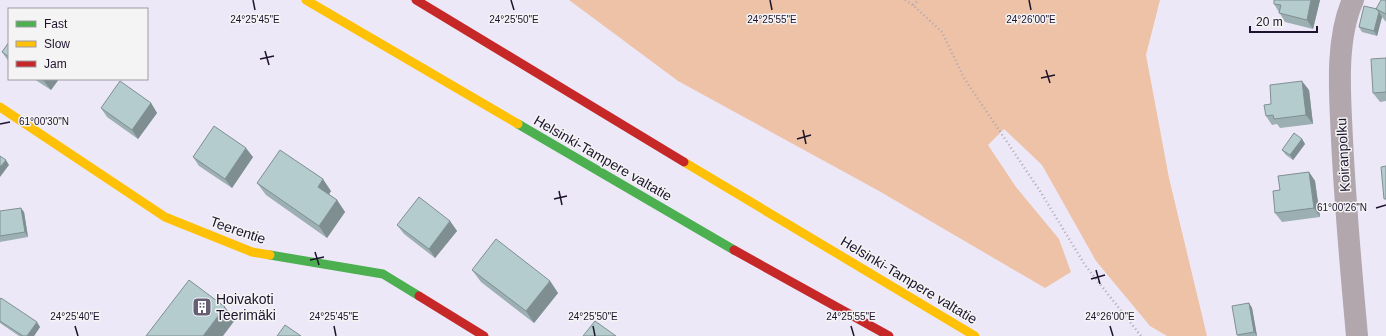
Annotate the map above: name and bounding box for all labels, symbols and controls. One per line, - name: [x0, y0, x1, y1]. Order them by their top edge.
- legend: [8, 8, 148, 80]
- scale bar: [1250, 8, 1317, 34]
- text: 24°25'45"E: [230, 14, 280, 25]
- text: 24°25'50"E: [489, 14, 539, 25]
- text: 24°25'55"E: [747, 14, 797, 25]
- text: 24°26'00"E: [1006, 14, 1056, 25]
- text: 20 m: [1256, 15, 1283, 29]
- text: Fast: [44, 17, 68, 31]
- text: Slow: [44, 37, 70, 51]
- text: Jam: [44, 57, 67, 71]
- street label: Helsinki-Tampere valtatie: [531, 112, 675, 204]
- text: 61°00'30"N: [19, 116, 69, 127]
- street label: Koiranpolku: [1333, 118, 1353, 192]
- text: 61°00'26"N: [1317, 202, 1367, 213]
- street label: Teerentie: [208, 213, 268, 247]
- street label: Helsinki-Tampere valtatie: [838, 233, 980, 327]
- place label: Hoivakoti Teerimäki: [216, 291, 276, 323]
- building icon: Hoivakoti Teerimäki: [191, 296, 213, 318]
- text: 24°25'40"E: [50, 311, 100, 322]
- text: 24°25'45"E: [309, 311, 359, 322]
- text: 24°25'50"E: [568, 311, 618, 322]
- text: 24°25'55"E: [826, 311, 876, 322]
- text: 24°26'00"E: [1085, 311, 1135, 322]

